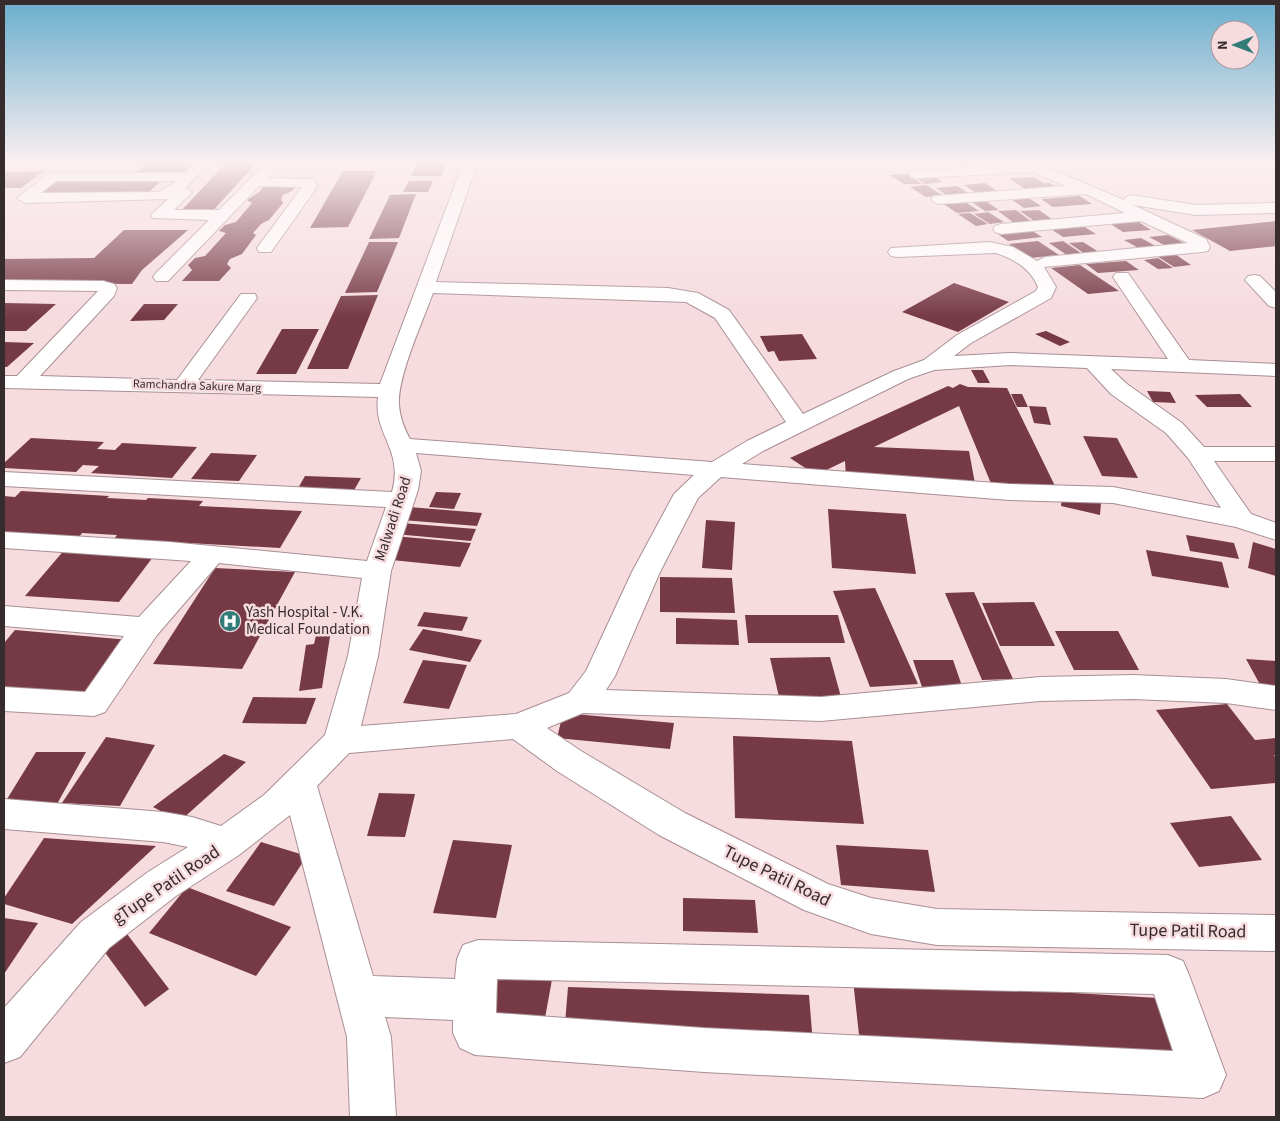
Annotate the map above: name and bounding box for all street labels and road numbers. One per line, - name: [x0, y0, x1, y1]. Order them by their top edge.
- street label: Ramchandra Sakure Marg: [133, 375, 261, 397]
- street label: Malwadi Road: [369, 474, 417, 564]
- street label: Tupe Patil Road: [719, 839, 835, 913]
- street label: gTupe Patil Road: [107, 840, 225, 930]
- street label: Tupe Patil Road: [1129, 917, 1247, 945]

